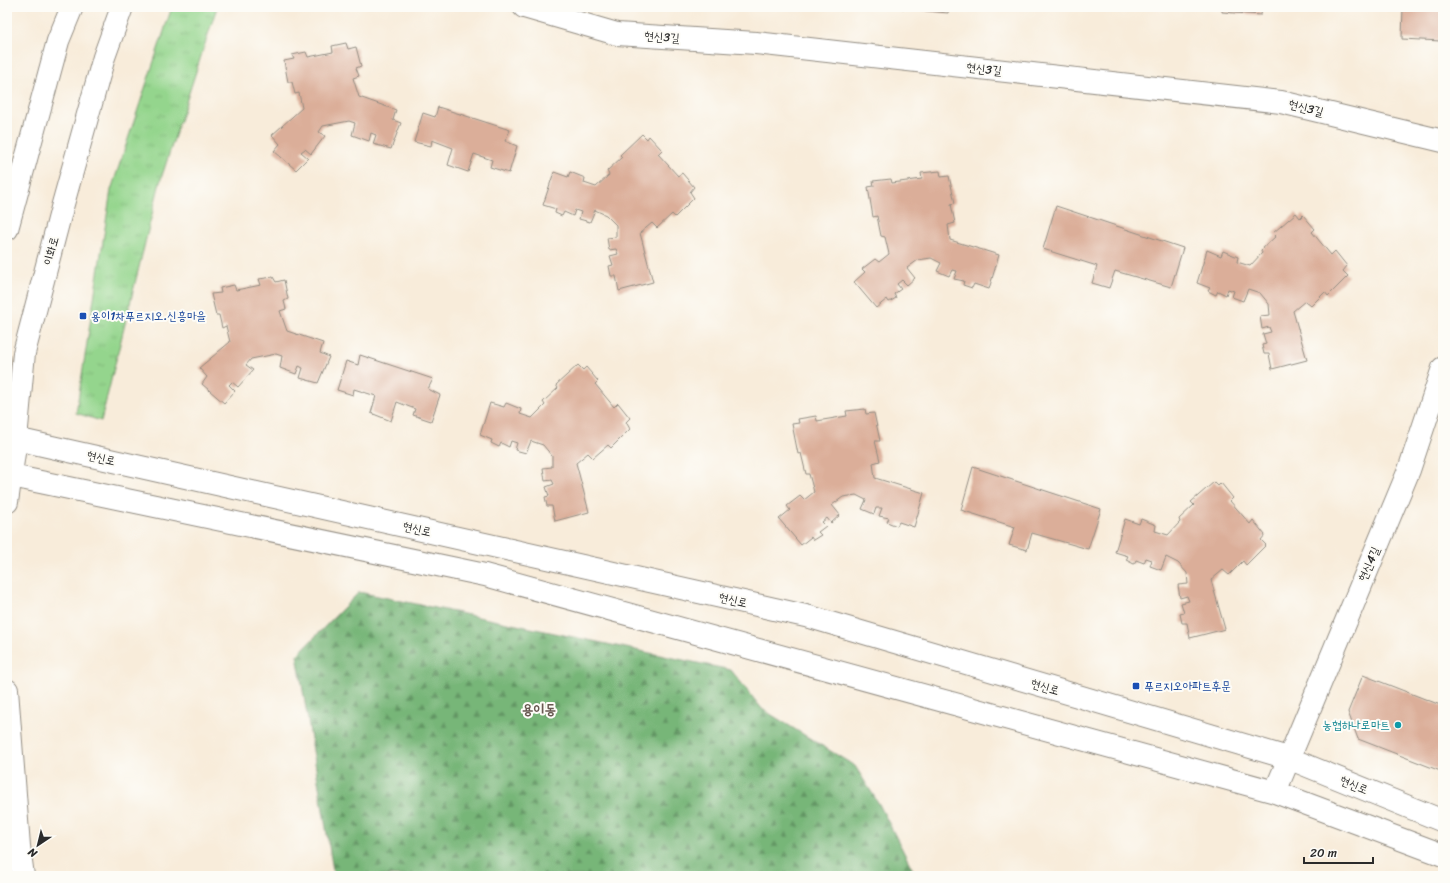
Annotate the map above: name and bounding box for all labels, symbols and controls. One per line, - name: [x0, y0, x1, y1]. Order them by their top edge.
- street label: 현신3길: [643, 25, 681, 49]
- street label: 현신3길: [965, 56, 1003, 82]
- street label: 현신3길: [1286, 93, 1326, 123]
- street label: 이화로: [37, 234, 65, 268]
- place label: 용이1차푸르지오.신흥마을: [91, 305, 206, 327]
- marker: 용이1차푸르지오.신흥마을: [78, 311, 88, 321]
- street label: 현신로: [84, 444, 118, 472]
- street label: 현신로: [400, 515, 434, 543]
- street label: 현신4길: [1352, 543, 1386, 585]
- street label: 현신로: [716, 586, 750, 614]
- street label: 현신로: [1028, 672, 1062, 702]
- place label: 푸르지오아파트후문: [1144, 675, 1231, 697]
- marker: 푸르지오아파트후문: [1131, 681, 1141, 691]
- district label: 용이동: [522, 697, 556, 722]
- place label: 농협하나로마트: [1322, 714, 1390, 736]
- marker: 농협하나로마트: [1393, 720, 1403, 730]
- street label: 현신로: [1336, 769, 1372, 801]
- north arrow: [18, 825, 58, 865]
- scale bar: [1304, 839, 1373, 865]
- text: 20 m: [1310, 842, 1337, 864]
- text: N: [24, 843, 42, 863]

